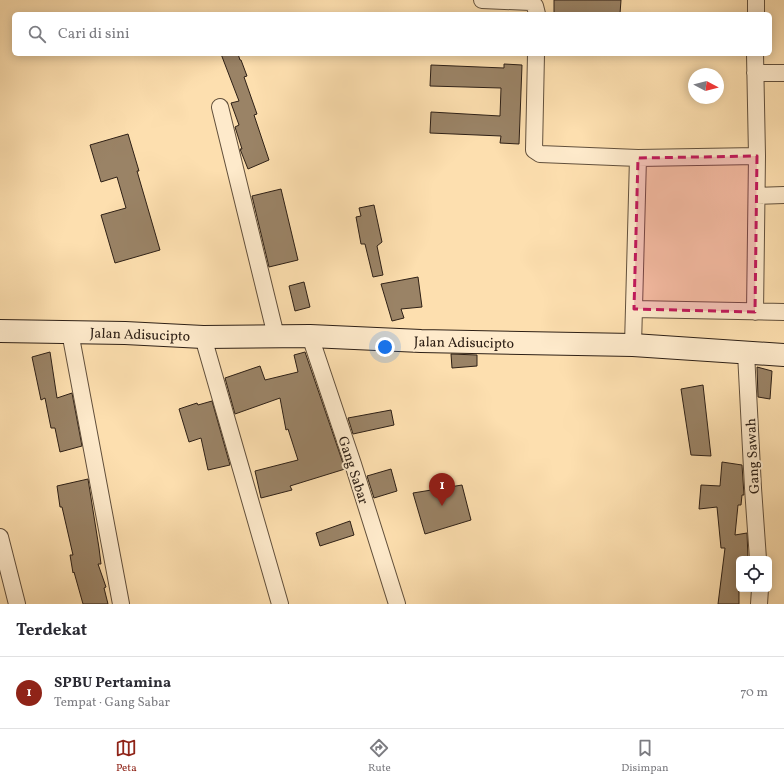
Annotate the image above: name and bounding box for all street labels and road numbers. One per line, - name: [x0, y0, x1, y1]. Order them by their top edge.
- street label: Jalan Adisucipto: [90, 324, 190, 347]
- street label: Jalan Adisucipto: [414, 333, 514, 354]
- street label: Gang Sawah: [742, 417, 765, 494]
- street label: Gang Sabar: [333, 434, 373, 507]

